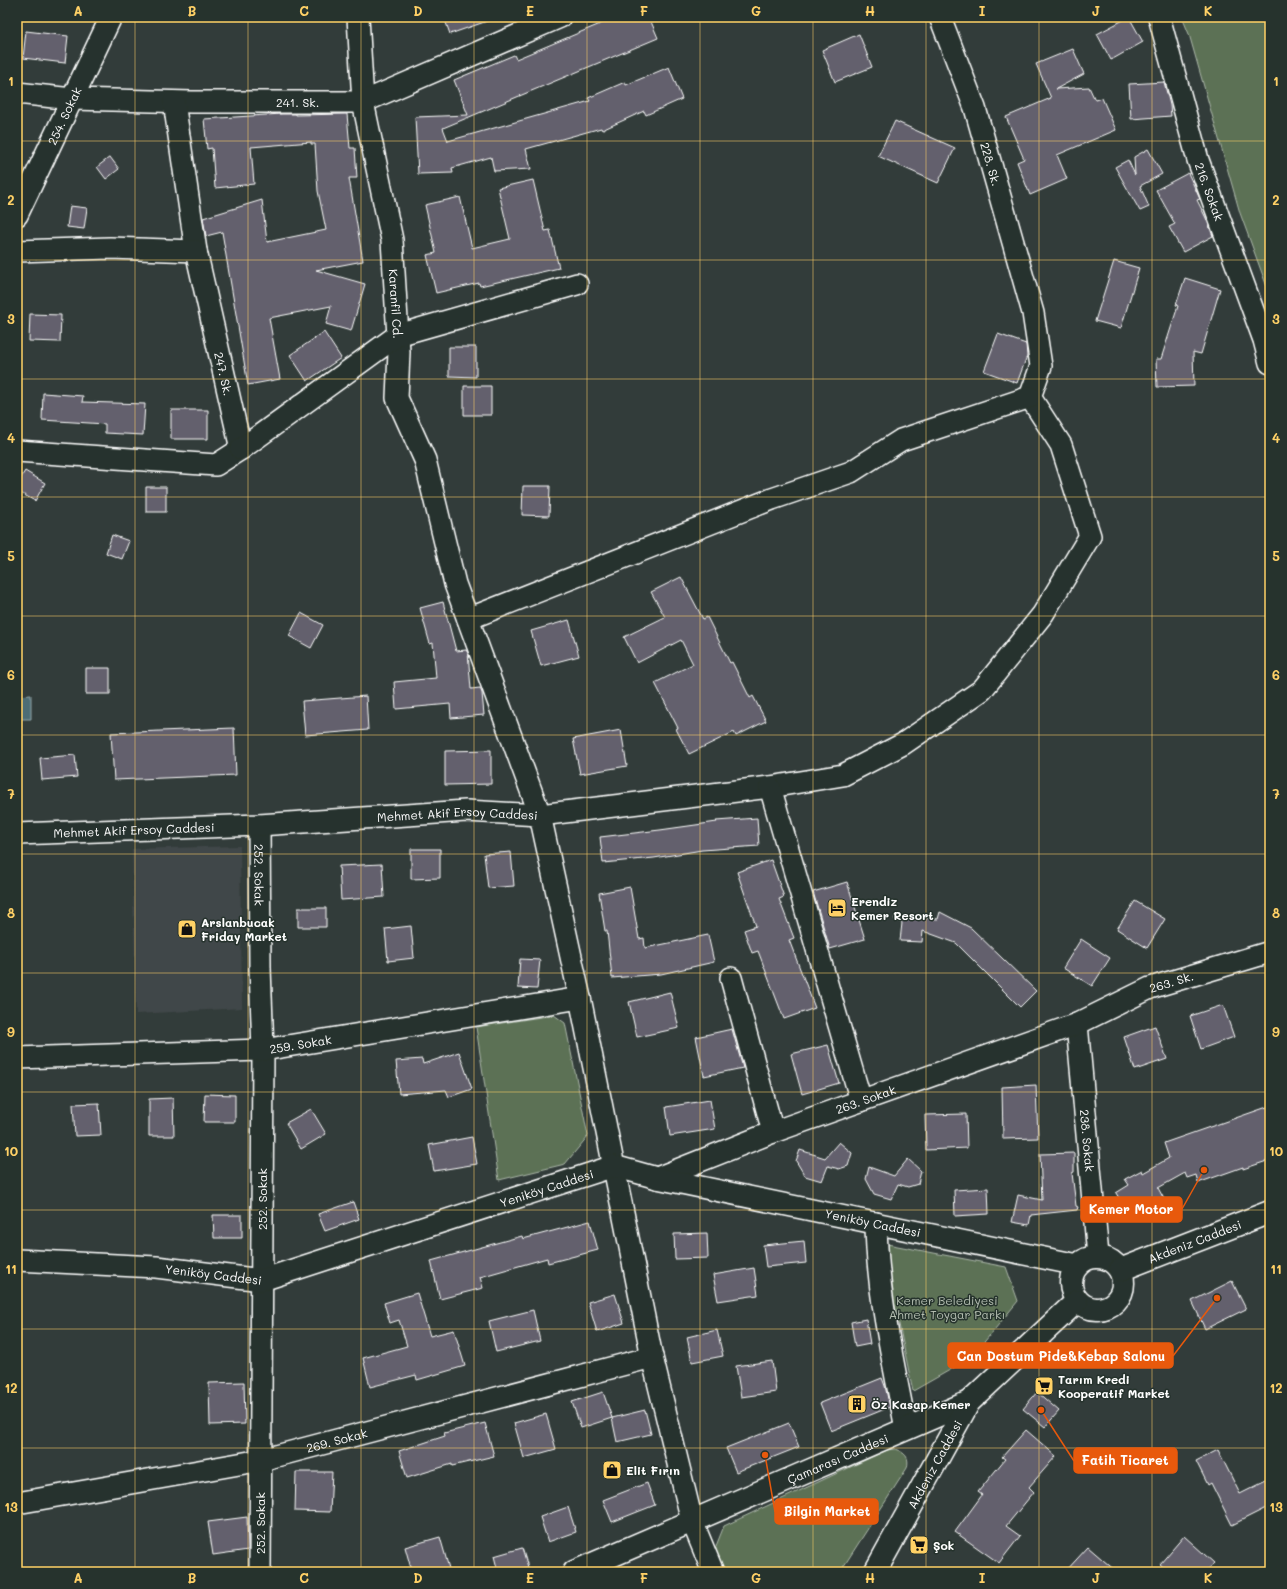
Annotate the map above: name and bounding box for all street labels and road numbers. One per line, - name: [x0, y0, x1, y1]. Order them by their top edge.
- street label: 254. Sokak: [44, 84, 85, 147]
- street label: 241. Sk.: [276, 94, 319, 110]
- street label: 228. Sk.: [977, 140, 1005, 188]
- street label: 216. Sokak: [1192, 160, 1228, 223]
- street label: Karanfil Cd.: [386, 268, 406, 339]
- street label: 247. Sk.: [211, 350, 237, 397]
- street label: Mehmet Akif Ersoy Caddesi: [376, 803, 538, 825]
- street label: Mehmet Akif Ersoy Caddesi: [53, 819, 215, 841]
- street label: 252. Sokak: [251, 844, 268, 906]
- street label: 263. Sk.: [1147, 967, 1195, 996]
- street label: 259. Sokak: [268, 1031, 332, 1057]
- street label: 263. Sokak: [833, 1081, 898, 1117]
- street label: 238. Sokak: [1077, 1109, 1098, 1172]
- street label: Yeniköy Caddesi: [498, 1165, 595, 1211]
- street label: 252. Sokak: [254, 1168, 270, 1230]
- street label: Yeniköy Caddesi: [823, 1205, 922, 1240]
- street label: Akdeniz Caddesi: [1146, 1216, 1244, 1266]
- street label: Yeniköy Caddesi: [164, 1260, 263, 1288]
- street label: Akdeniz Caddesi: [904, 1417, 965, 1511]
- street label: 269. Sokak: [304, 1424, 369, 1456]
- street label: Çamarası Caddesi: [785, 1430, 891, 1487]
- street label: 252. Sokak: [252, 1492, 268, 1554]

